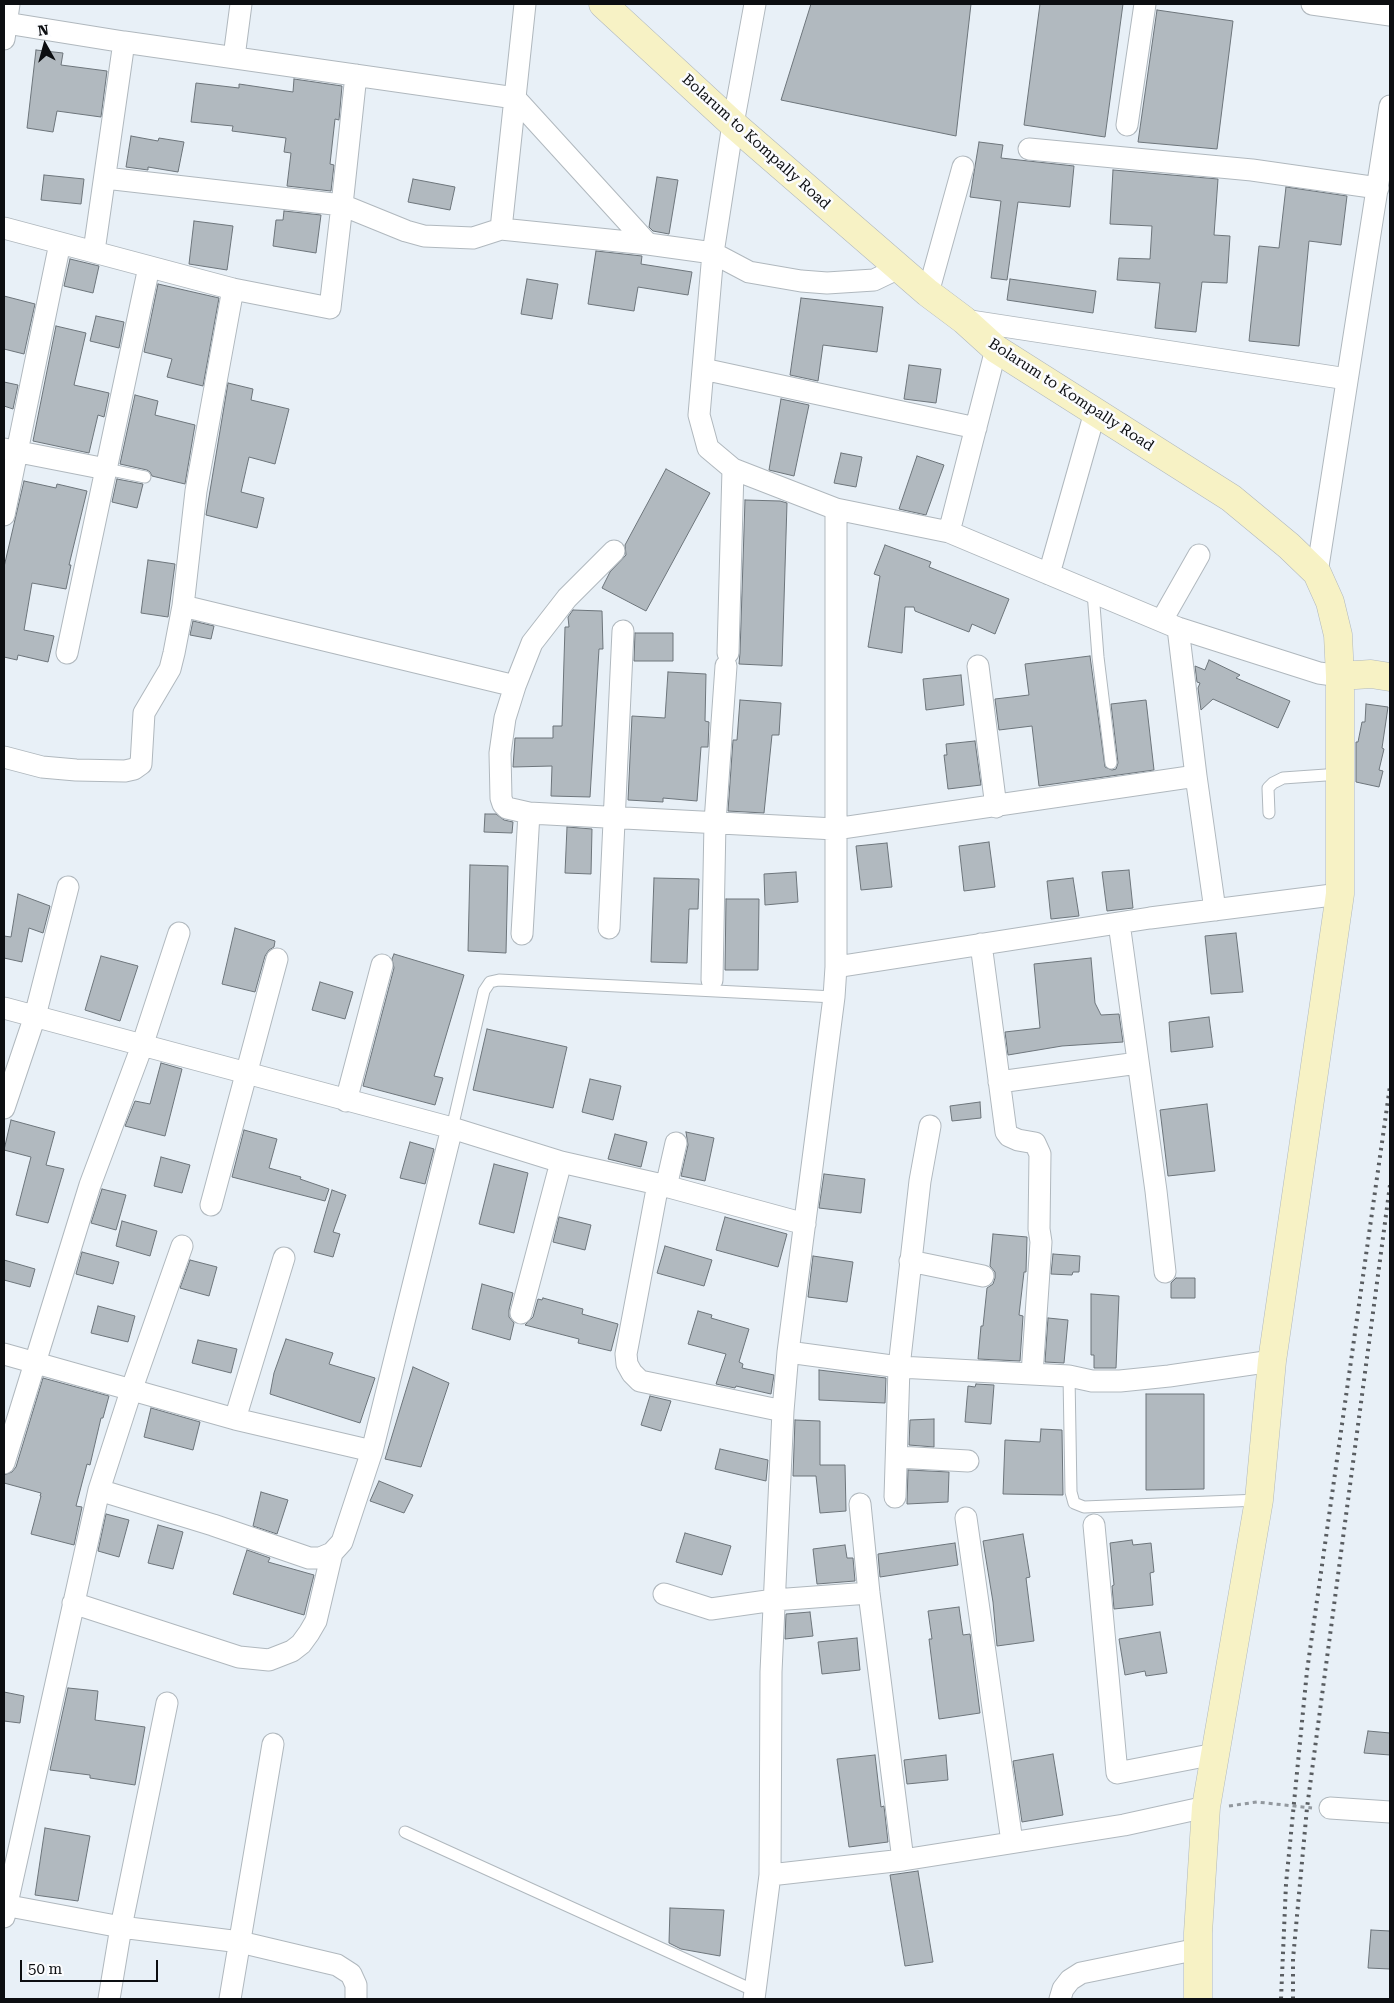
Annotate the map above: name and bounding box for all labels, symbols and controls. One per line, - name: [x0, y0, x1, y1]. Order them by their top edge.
- north arrow: [20, 20, 70, 70]
- text: N: [37, 22, 49, 39]
- street label: Bolarum to Kompally Road: [678, 71, 834, 213]
- street label: Bolarum to Kompally Road: [985, 335, 1157, 455]
- scale bar: [22, 1950, 160, 1982]
- text: 50 m: [28, 1960, 62, 1978]

